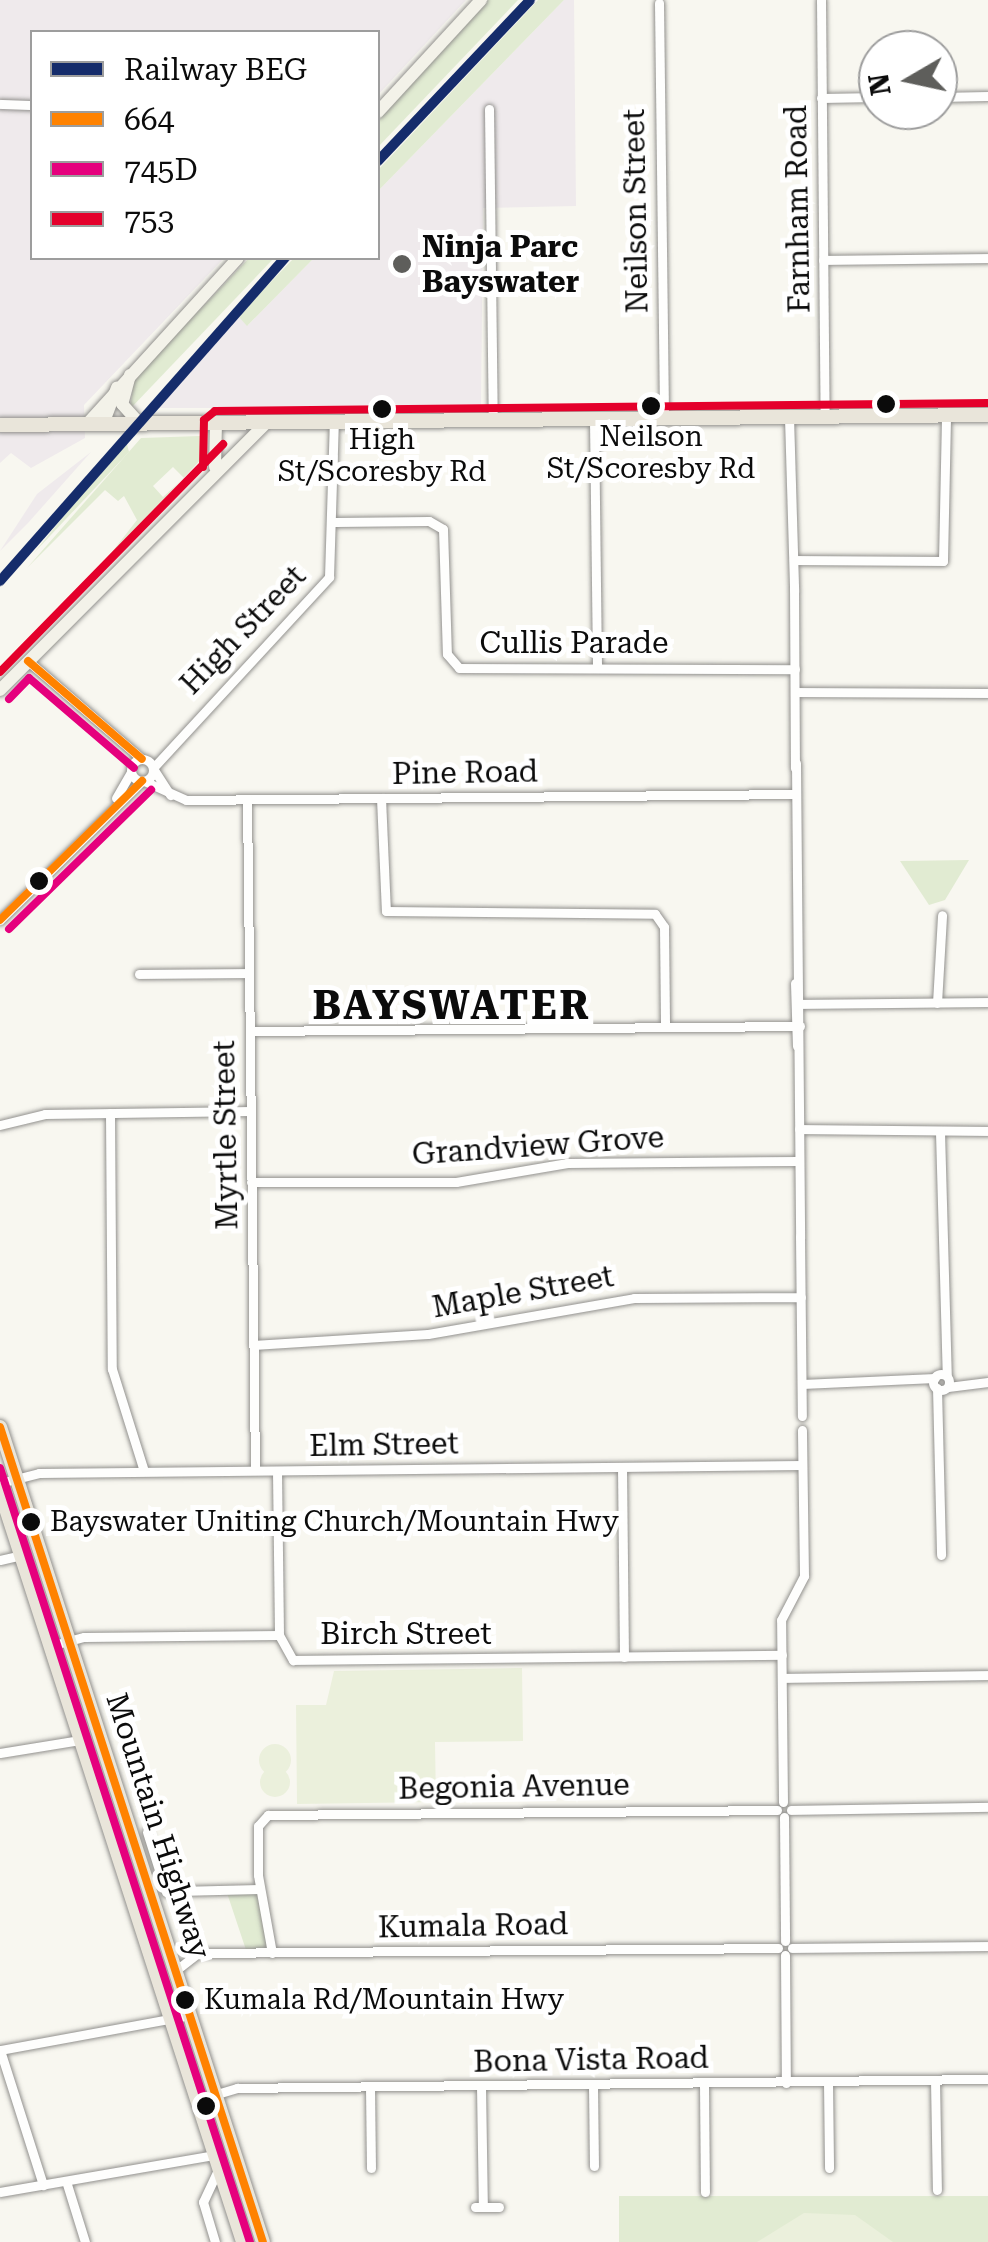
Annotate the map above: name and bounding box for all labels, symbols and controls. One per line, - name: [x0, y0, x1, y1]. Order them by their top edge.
- legend: [30, 30, 380, 260]
- north arrow: [858, 30, 958, 130]
- text: Railway BEG: [124, 52, 307, 87]
- text: N: [862, 71, 898, 98]
- text: 664: [124, 102, 174, 137]
- street label: Farnham Road: [778, 105, 818, 313]
- street label: Neilson Street: [616, 108, 656, 314]
- text: 745D: [124, 152, 198, 187]
- text: 753: [124, 202, 174, 237]
- place label: Ninja Parc Bayswater: [422, 229, 579, 300]
- marker: Ninja Parc Bayswater: [391, 253, 413, 275]
- unlabelled marker: [876, 394, 896, 414]
- marker: Neilson St/Scoresby Rd: [641, 396, 661, 416]
- marker: High St/Scoresby Rd: [372, 399, 392, 419]
- place label: Neilson St/Scoresby Rd: [547, 420, 755, 486]
- place label: High St/Scoresby Rd: [278, 423, 486, 489]
- street label: High Street: [173, 558, 313, 702]
- street label: Cullis Parade: [480, 625, 668, 661]
- street label: Pine Road: [392, 754, 538, 792]
- unlabelled marker: [29, 871, 49, 891]
- district label: BAYSWATER: [312, 982, 592, 1030]
- street label: Myrtle Street: [206, 1040, 246, 1230]
- street label: Grandview Grove: [411, 1119, 665, 1173]
- street label: Maple Street: [429, 1258, 617, 1326]
- street label: Elm Street: [309, 1426, 459, 1464]
- place label: Bayswater Uniting Church/Mountain Hwy: [50, 1505, 619, 1539]
- marker: Bayswater Uniting Church/Mountain Hwy: [21, 1512, 41, 1532]
- street label: Birch Street: [320, 1616, 492, 1652]
- street label: Mountain Highway: [98, 1689, 218, 1963]
- street label: Begonia Avenue: [398, 1767, 630, 1807]
- street label: Kumala Road: [378, 1906, 568, 1946]
- place label: Kumala Rd/Mountain Hwy: [204, 1983, 564, 2017]
- marker: Kumala Rd/Mountain Hwy: [175, 1990, 195, 2010]
- street label: Bona Vista Road: [473, 2040, 709, 2080]
- unlabelled marker: [196, 2096, 216, 2116]

